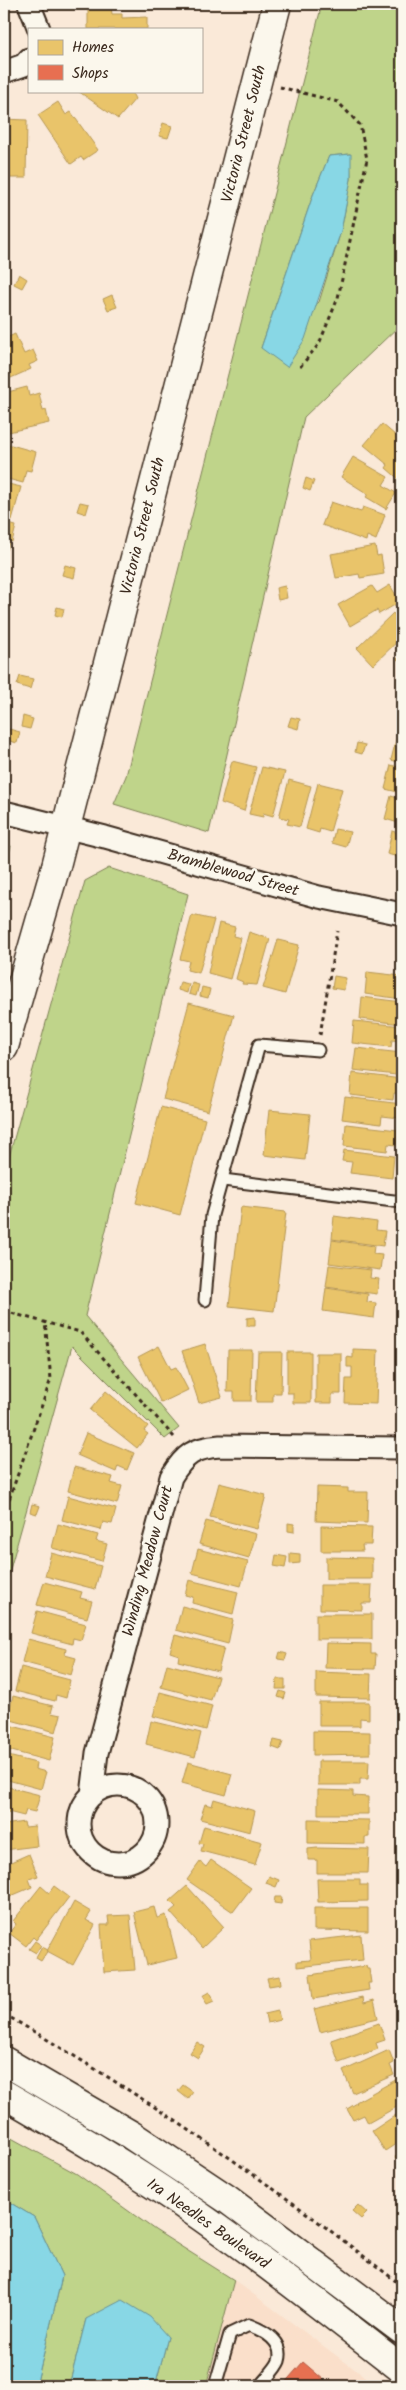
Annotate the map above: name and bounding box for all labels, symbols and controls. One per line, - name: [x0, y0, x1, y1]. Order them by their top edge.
- legend: [28, 28, 202, 92]
- text: Homes: [72, 36, 115, 60]
- text: Shops: [72, 62, 109, 86]
- street label: Victoria Street South: [215, 63, 273, 205]
- street label: Victoria Street South: [114, 455, 172, 597]
- street label: Bramblewood Street: [164, 842, 302, 904]
- street label: Winding Meadow Court: [116, 1482, 180, 1639]
- street label: Ira Needles Boulevard: [141, 2172, 276, 2277]

